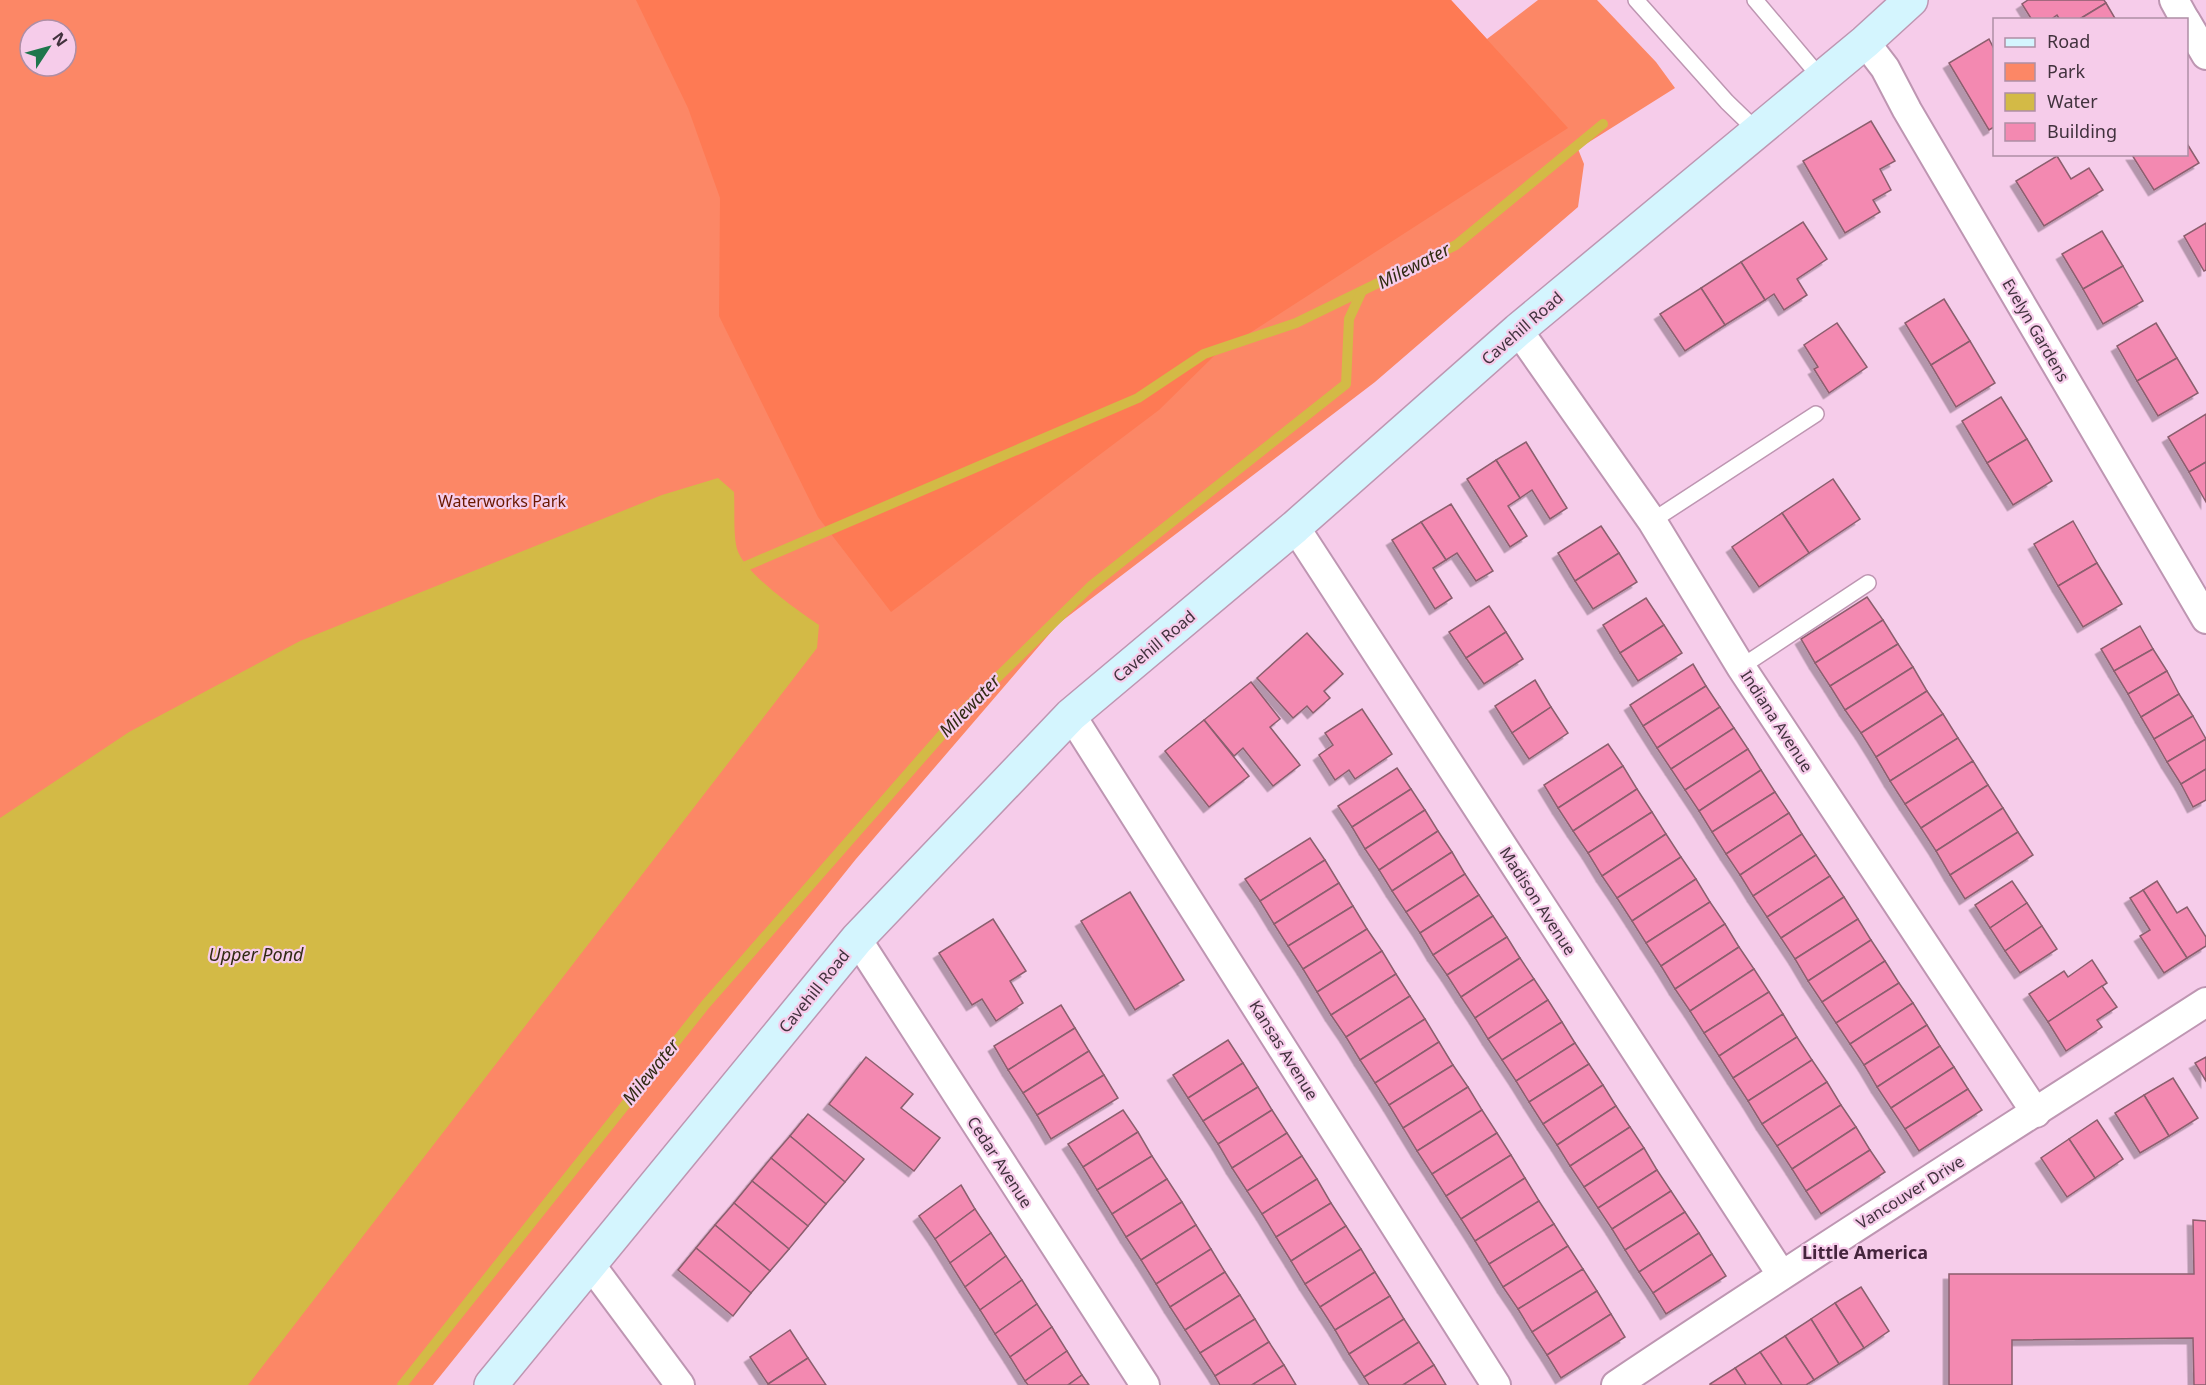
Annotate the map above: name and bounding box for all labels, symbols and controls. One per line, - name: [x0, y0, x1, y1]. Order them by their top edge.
- north arrow: [18, 18, 78, 78]
- legend: [1993, 18, 2188, 156]
- text: N: [47, 27, 73, 51]
- text: Road: [2047, 29, 2090, 53]
- text: Park: [2047, 59, 2085, 83]
- text: Water: [2047, 89, 2098, 113]
- text: Building: [2047, 119, 2117, 143]
- water label: Milewater: [1373, 236, 1455, 294]
- street label: Evelyn Gardens: [1998, 274, 2074, 386]
- street label: Cavehill Road: [1477, 287, 1567, 369]
- park label: Waterworks Park: [438, 490, 566, 512]
- street label: Cavehill Road: [1108, 605, 1200, 687]
- street label: Indiana Avenue: [1736, 666, 1818, 776]
- water label: Milewater: [933, 668, 1006, 742]
- street label: Madison Avenue: [1495, 843, 1581, 959]
- water label: Upper Pond: [208, 942, 304, 966]
- street label: Cavehill Road: [774, 945, 854, 1037]
- street label: Kansas Avenue: [1245, 996, 1323, 1104]
- water label: Milewater: [616, 1033, 685, 1109]
- street label: Cedar Avenue: [962, 1112, 1038, 1212]
- street label: Vancouver Drive: [1852, 1150, 1968, 1234]
- district label: Little America: [1802, 1240, 1928, 1264]

